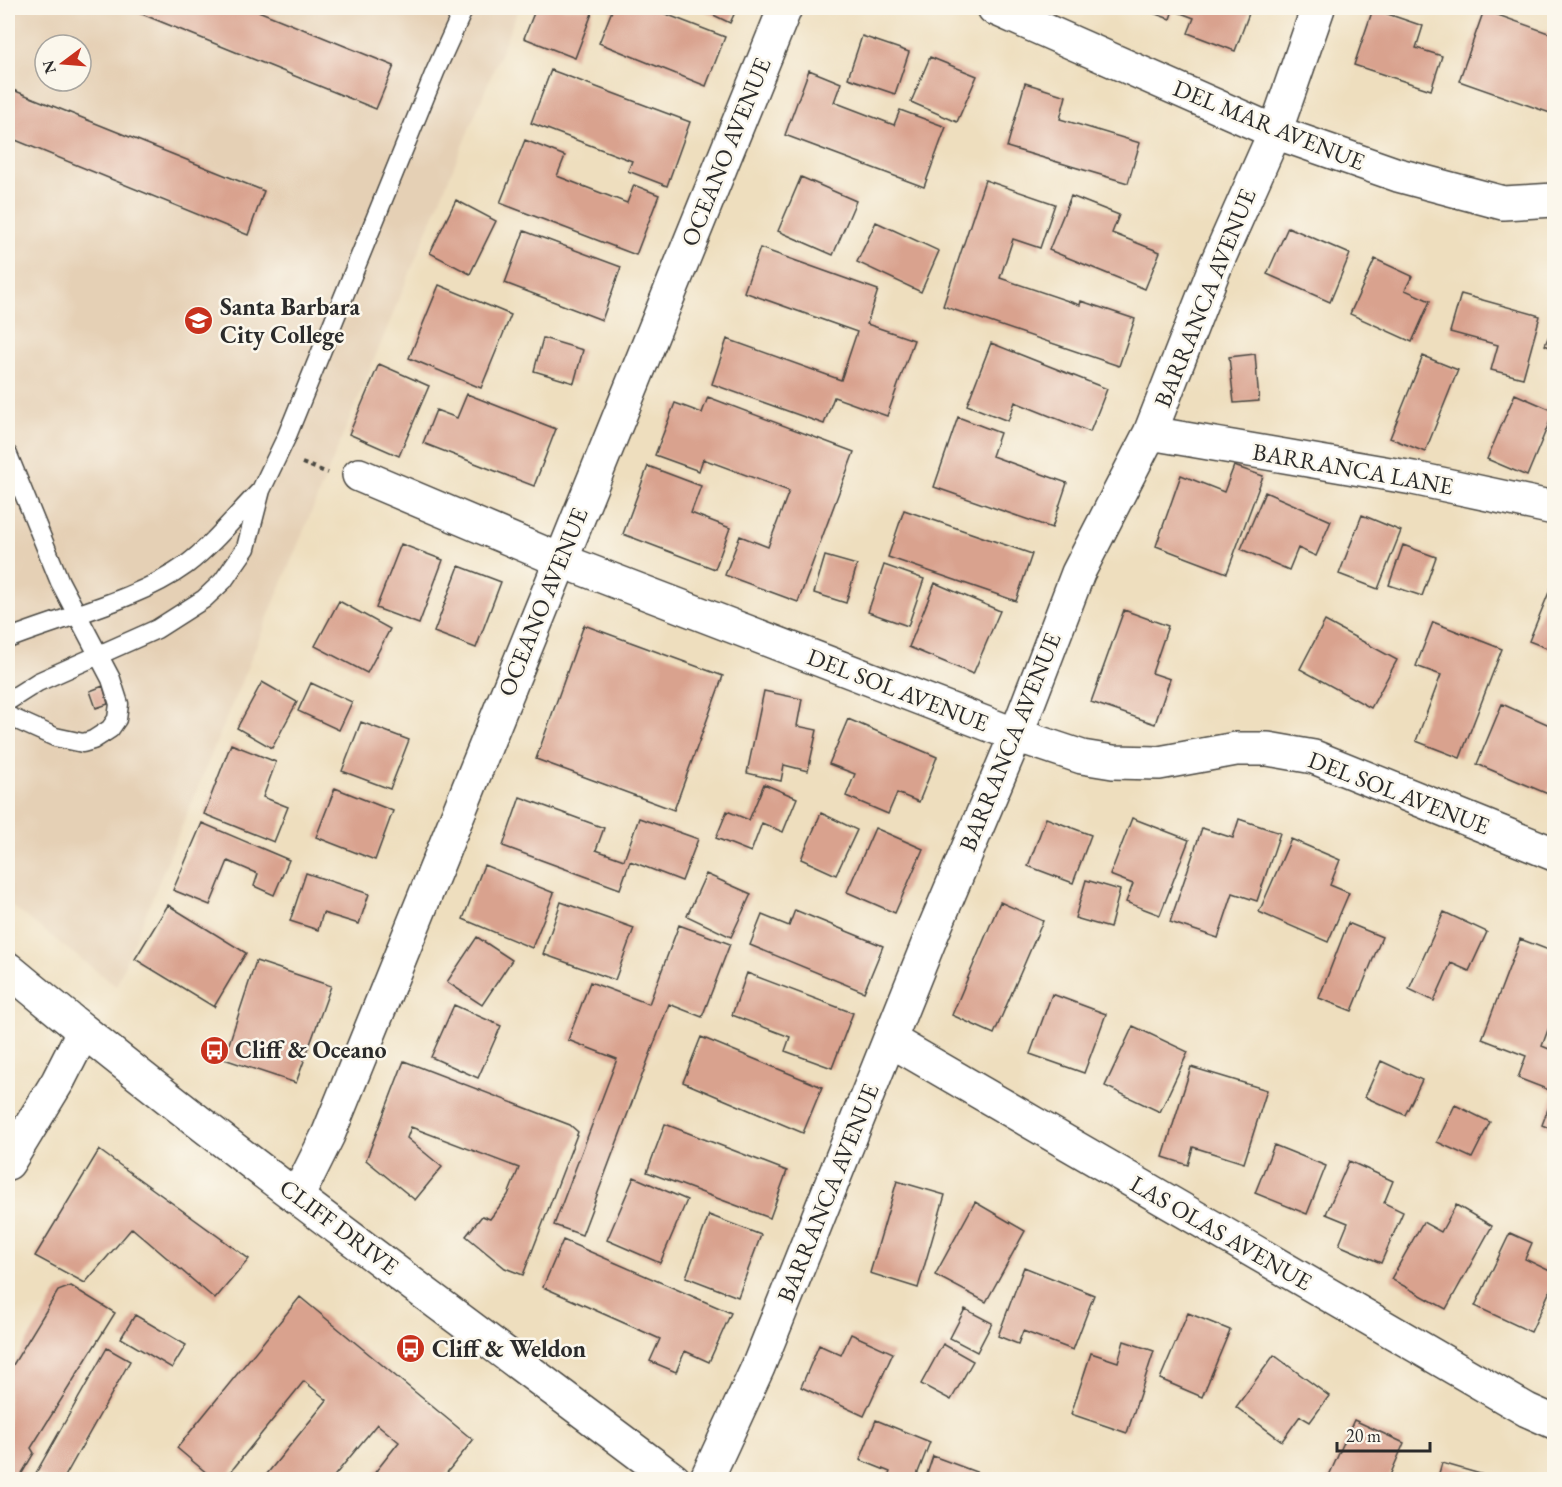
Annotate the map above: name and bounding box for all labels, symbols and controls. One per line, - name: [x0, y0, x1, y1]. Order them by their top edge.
- north arrow: [33, 33, 93, 93]
- street label: OCEANO AVENUE: [674, 53, 778, 251]
- text: N: [37, 58, 61, 76]
- street label: DEL MAR AVENUE: [1169, 72, 1369, 177]
- street label: BARRANCA AVENUE: [1146, 184, 1263, 412]
- place label: Santa Barbara City College: [220, 291, 361, 351]
- school or university icon: Santa Barbara City College: [183, 305, 215, 337]
- street label: BARRANCA LANE: [1250, 436, 1456, 501]
- street label: OCEANO AVENUE: [491, 503, 595, 701]
- street label: BARRANCA AVENUE: [951, 628, 1068, 856]
- street label: DEL SOL AVENUE: [803, 641, 993, 738]
- street label: DEL SOL AVENUE: [1304, 744, 1494, 841]
- bus stop icon: Cliff & Oceano: [198, 1034, 230, 1066]
- place label: Cliff & Oceano: [235, 1034, 387, 1065]
- street label: BARRANCA AVENUE: [769, 1079, 886, 1307]
- street label: LAS OLAS AVENUE: [1125, 1168, 1318, 1297]
- street label: CLIFF DRIVE: [273, 1172, 405, 1282]
- bus stop icon: Cliff & Weldon: [395, 1333, 427, 1365]
- place label: Cliff & Weldon: [432, 1333, 587, 1364]
- scale bar: [1337, 1415, 1430, 1453]
- text: 20 m: [1346, 1424, 1381, 1447]

